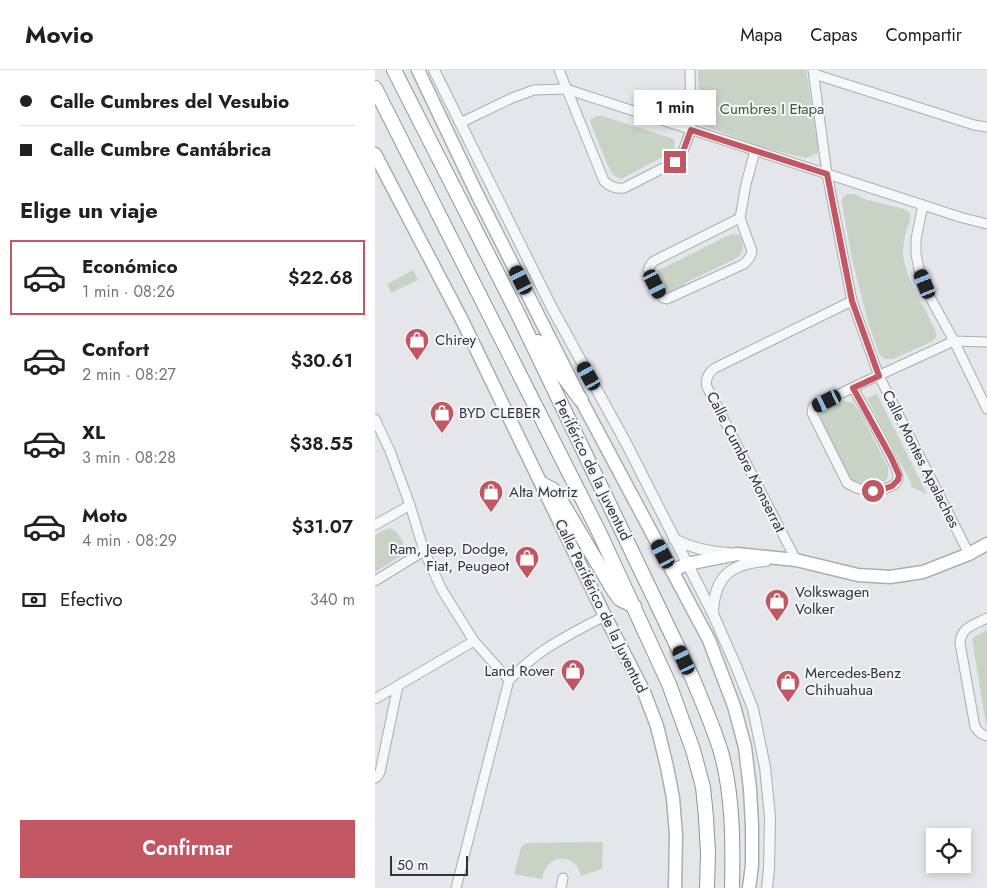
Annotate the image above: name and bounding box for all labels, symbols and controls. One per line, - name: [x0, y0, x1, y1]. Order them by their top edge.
- text: Movio: [25, 17, 94, 52]
- text: Mapa: [740, 22, 782, 48]
- text: Capas: [810, 22, 858, 48]
- text: Compartir: [886, 22, 962, 48]
- text: Calle Cumbres del Vesubio: [50, 88, 289, 115]
- callout: 1 min: [634, 89, 716, 124]
- text: 1 min: [656, 96, 694, 119]
- park label: Cumbres I Etapa: [720, 98, 824, 120]
- text: Calle Cumbre Cantábrica: [50, 136, 271, 163]
- route end: [664, 151, 686, 173]
- text: Elige un viaje: [20, 194, 158, 226]
- text: Económico: [82, 253, 178, 280]
- icon: car: [22, 255, 67, 300]
- car: [507, 263, 534, 297]
- text: $22.68: [288, 264, 353, 291]
- car: [641, 267, 668, 301]
- car: [912, 267, 937, 301]
- text: 1 min · 08:26: [82, 280, 175, 303]
- shop icon: Chirey: [404, 327, 430, 361]
- place label: Chirey: [435, 329, 476, 351]
- text: Confort: [82, 336, 149, 363]
- icon: car: [22, 338, 67, 383]
- text: $30.61: [290, 347, 353, 374]
- car: [575, 359, 602, 393]
- text: 2 min · 08:27: [82, 363, 176, 386]
- street label: Calle Montes Apalaches: [877, 386, 965, 532]
- street label: Calle Cumbre Monserrat: [701, 388, 791, 537]
- car: [810, 388, 843, 414]
- street label: Periférico de la Juventud: [549, 396, 637, 544]
- shop icon: BYD CLEBER: [429, 400, 455, 434]
- place label: BYD CLEBER: [459, 402, 541, 424]
- text: XL: [82, 419, 105, 446]
- icon: car: [22, 421, 67, 466]
- text: $38.55: [289, 430, 353, 457]
- text: 3 min · 08:28: [82, 446, 176, 469]
- shop icon: Alta Motriz: [478, 479, 504, 513]
- route start: [862, 480, 884, 502]
- place label: Alta Motriz: [509, 481, 578, 503]
- text: Moto: [82, 502, 127, 529]
- icon: car: [22, 504, 67, 549]
- text: $31.07: [292, 513, 353, 540]
- street label: Calle Periférico de la Juventud: [549, 515, 653, 697]
- text: 4 min · 08:29: [82, 529, 177, 552]
- car: [649, 537, 676, 571]
- place label: Ram, Jeep, Dodge, Fiat, Peugeot: [390, 538, 509, 577]
- shop icon: Ram, Jeep, Dodge, Fiat, Peugeot: [514, 545, 540, 579]
- place label: Volkswagen Volker: [795, 581, 869, 620]
- icon: cash: [20, 586, 48, 614]
- text: Efectivo: [60, 586, 123, 613]
- text: 340 m: [310, 588, 355, 611]
- shop icon: Volkswagen Volker: [764, 588, 790, 622]
- car: [670, 643, 697, 677]
- shop icon: Land Rover: [560, 658, 586, 692]
- place label: Land Rover: [484, 660, 556, 682]
- place label: Mercedes-Benz Chihuahua: [805, 662, 901, 701]
- shop icon: Mercedes-Benz Chihuahua: [775, 669, 801, 703]
- button: Confirmar: [20, 820, 355, 878]
- map controls: [926, 828, 971, 873]
- button: locate: [926, 828, 971, 873]
- scale bar: [390, 853, 467, 876]
- text: 50 m: [397, 855, 428, 875]

